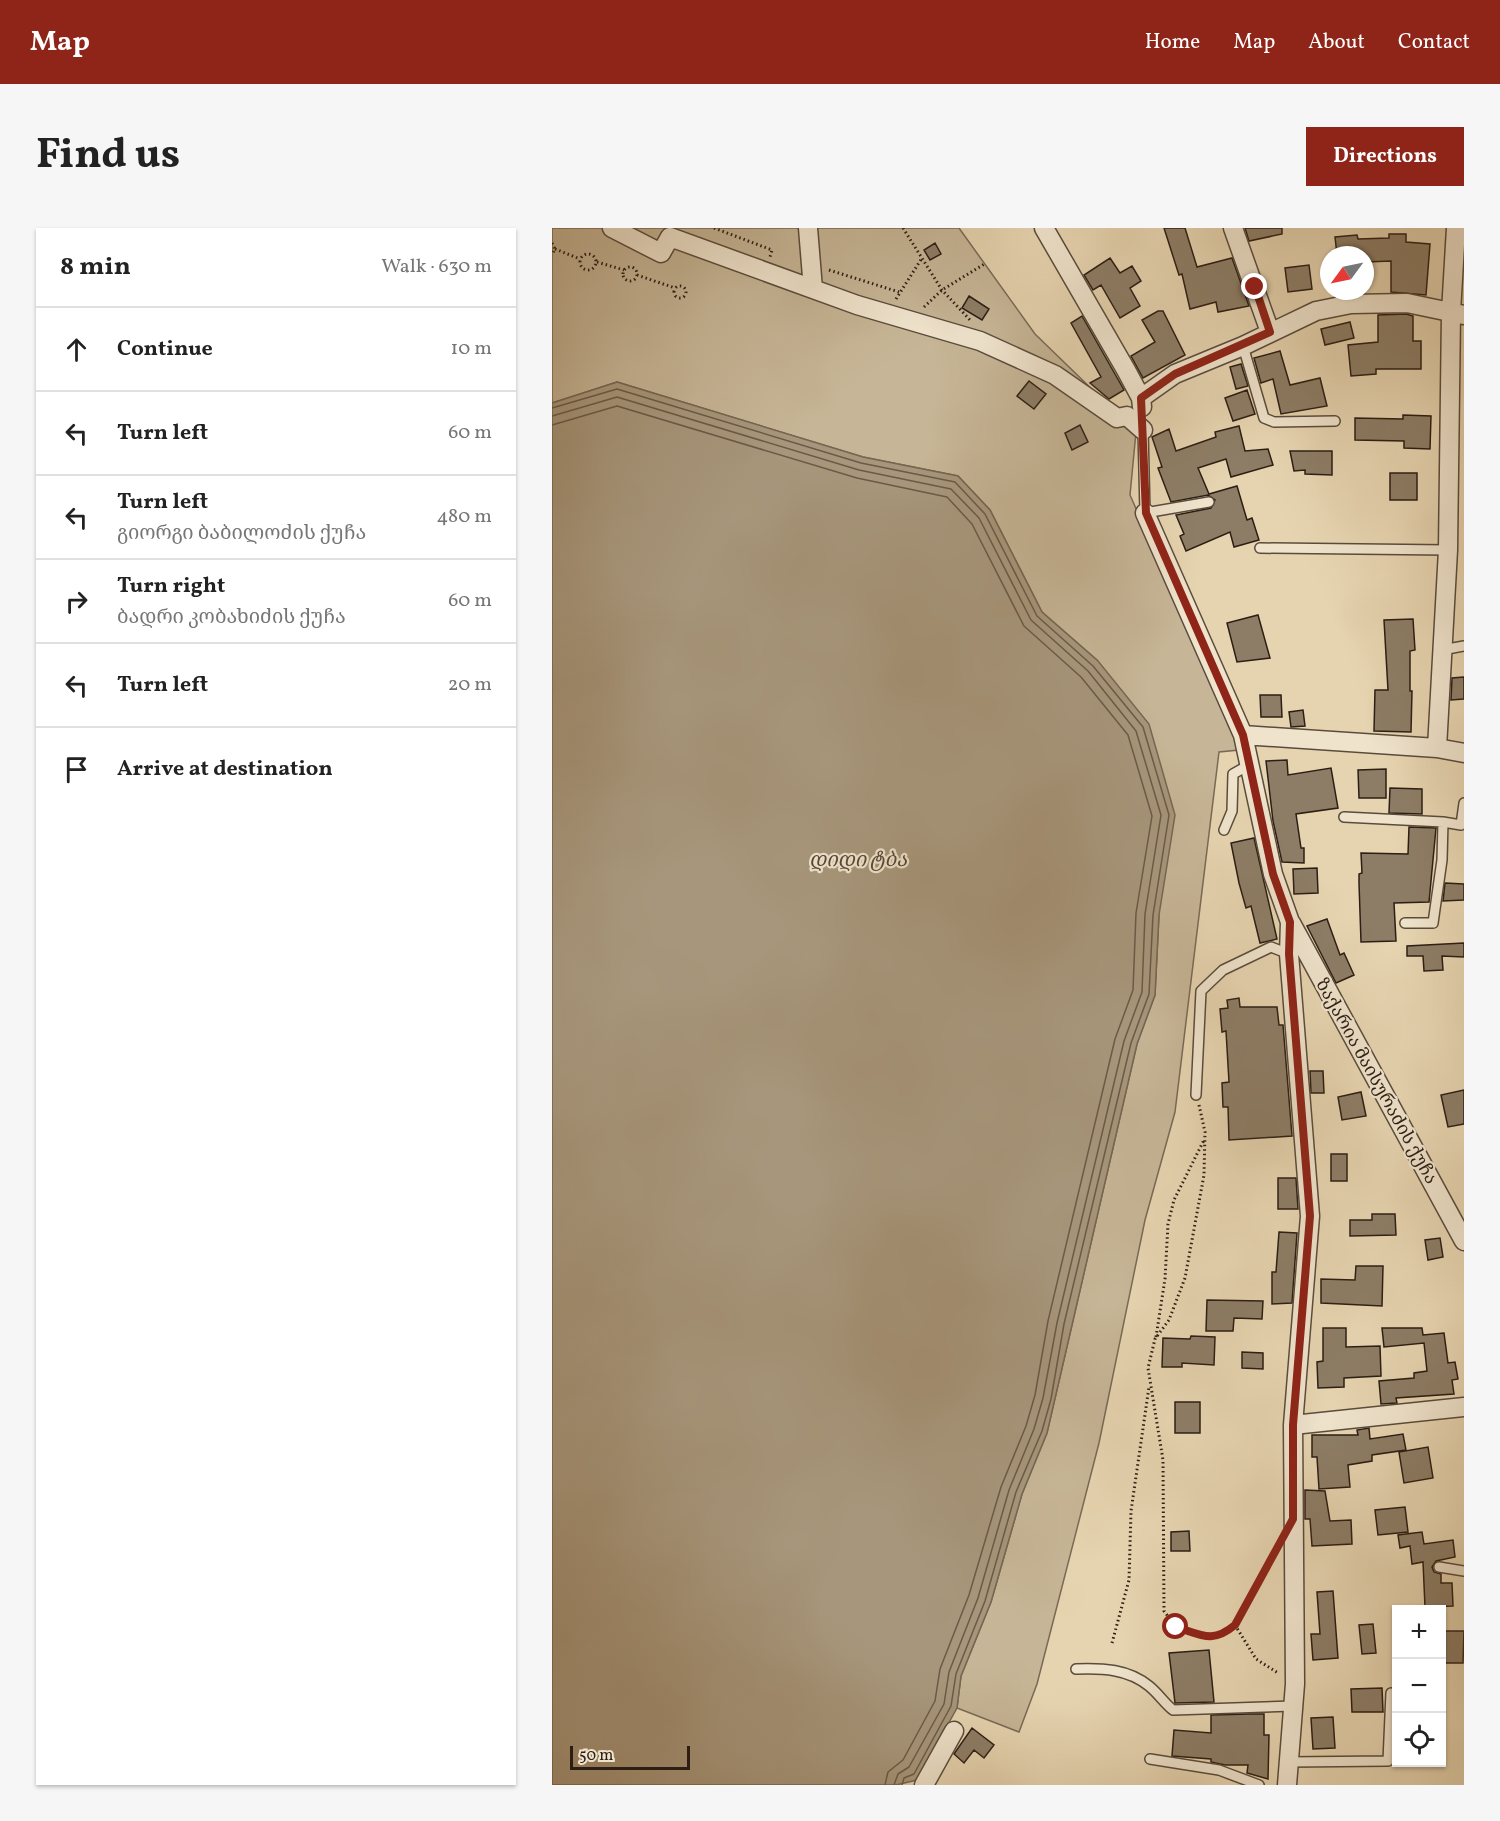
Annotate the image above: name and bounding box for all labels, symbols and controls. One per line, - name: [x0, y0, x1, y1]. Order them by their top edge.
- text: Map: [30, 23, 90, 62]
- text: Home: [1145, 28, 1200, 57]
- text: Map: [1233, 28, 1275, 57]
- text: About: [1308, 28, 1365, 57]
- text: Contact: [1398, 28, 1470, 57]
- text: Find us: [36, 127, 180, 186]
- button: Directions: [1306, 127, 1464, 186]
- north arrow: [1320, 246, 1374, 300]
- text: 8 min: [60, 249, 131, 285]
- text: Walk · 630 m: [381, 253, 492, 281]
- route end: [1241, 273, 1267, 299]
- icon: ahead: [60, 333, 93, 366]
- text: Continue: [117, 334, 213, 365]
- text: 10 m: [451, 335, 492, 363]
- icon: left: [60, 417, 93, 450]
- text: Turn left: [117, 418, 208, 449]
- text: 60 m: [448, 419, 492, 447]
- text: Turn left: [117, 487, 208, 518]
- icon: left: [60, 501, 93, 534]
- text: 480 m: [437, 503, 492, 531]
- text: გიორგი ბაბილოძის ქუჩა: [117, 520, 366, 548]
- text: Turn right: [117, 571, 225, 602]
- icon: right: [60, 585, 93, 618]
- text: 60 m: [448, 587, 492, 615]
- text: ბადრი კობახიძის ქუჩა: [117, 604, 346, 632]
- icon: left: [60, 669, 93, 702]
- text: Turn left: [117, 670, 208, 701]
- text: 20 m: [448, 671, 492, 699]
- icon: arrive: [60, 753, 93, 786]
- text: Arrive at destination: [117, 754, 333, 785]
- water label: დიდი ტბა: [809, 847, 907, 875]
- street label: ზაქარია მაისურაძის ქუჩა: [1309, 974, 1443, 1189]
- map controls: [1392, 1605, 1446, 1767]
- button: +: [1392, 1605, 1446, 1659]
- route start: [1162, 1613, 1188, 1639]
- button: −: [1392, 1659, 1446, 1713]
- button: locate: [1392, 1713, 1446, 1767]
- scale bar: [570, 1743, 690, 1770]
- text: 50 m: [579, 1745, 613, 1767]

